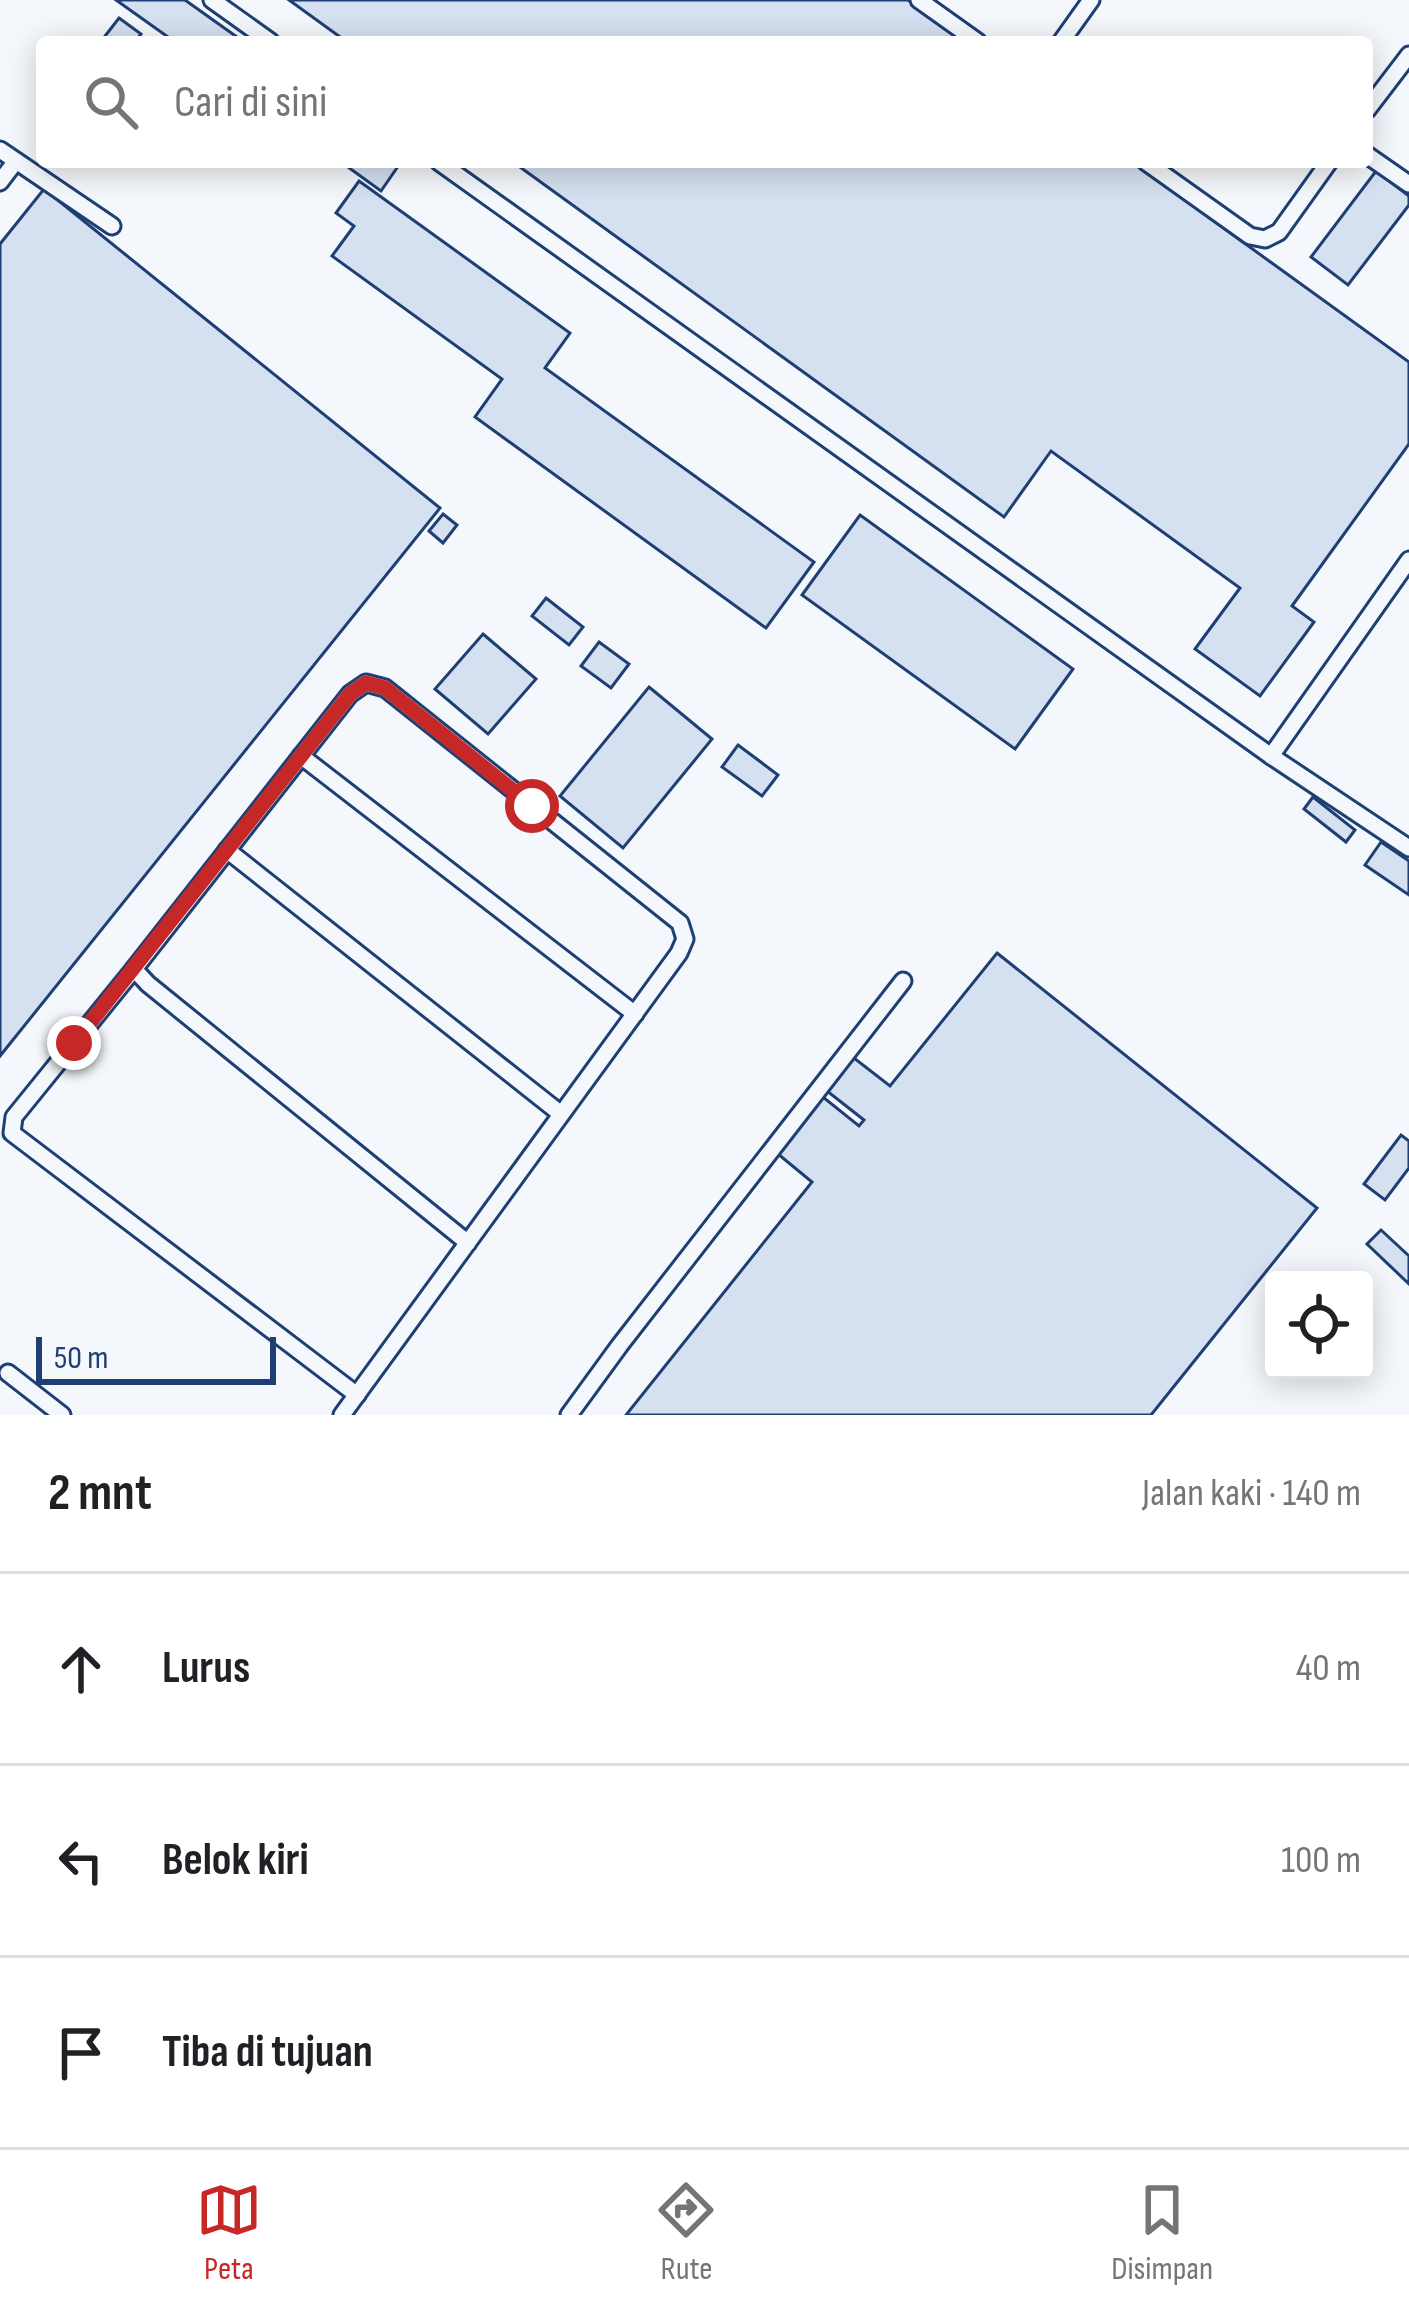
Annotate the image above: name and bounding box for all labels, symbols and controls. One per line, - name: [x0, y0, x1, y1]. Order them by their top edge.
- search box: [36, 36, 1373, 168]
- icon: search: [78, 69, 144, 135]
- text: Cari di sini: [174, 75, 327, 130]
- route start: [505, 779, 559, 833]
- route end: [47, 1016, 101, 1070]
- map controls: [1265, 1271, 1373, 1379]
- button: locate: [1265, 1271, 1373, 1379]
- scale bar: [36, 1331, 276, 1384]
- text: 50 m: [54, 1338, 108, 1378]
- text: 2 mnt: [48, 1463, 152, 1524]
- text: Jalan kaki · 140 m: [1142, 1470, 1361, 1517]
- icon: ahead: [48, 1636, 114, 1702]
- text: Lurus: [162, 1641, 250, 1696]
- text: 40 m: [1296, 1645, 1361, 1692]
- icon: left: [48, 1828, 114, 1894]
- text: Belok kiri: [162, 1833, 309, 1888]
- text: 100 m: [1281, 1837, 1361, 1884]
- icon: arrive: [48, 2020, 114, 2086]
- text: Tiba di tujuan: [162, 2025, 373, 2080]
- tab: Peta: [196, 2177, 262, 2289]
- tab: Rute: [653, 2177, 719, 2289]
- tab: Disimpan: [1111, 2177, 1213, 2289]

